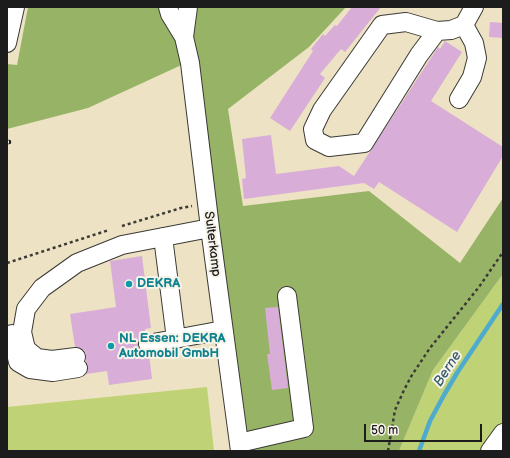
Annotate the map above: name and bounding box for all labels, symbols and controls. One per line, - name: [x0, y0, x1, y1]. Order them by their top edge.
- street label: Sulterkamp: [200, 210, 224, 278]
- place label: DEKRA: [137, 276, 180, 292]
- marker: DEKRA: [124, 279, 134, 289]
- place label: NL Essen: DEKRA Automobil GmbH: [119, 331, 226, 362]
- marker: NL Essen: DEKRA Automobil GmbH: [106, 341, 116, 351]
- water label: Berne: [430, 348, 466, 390]
- scale bar: [366, 416, 484, 442]
- text: 50 m: [371, 423, 398, 438]

